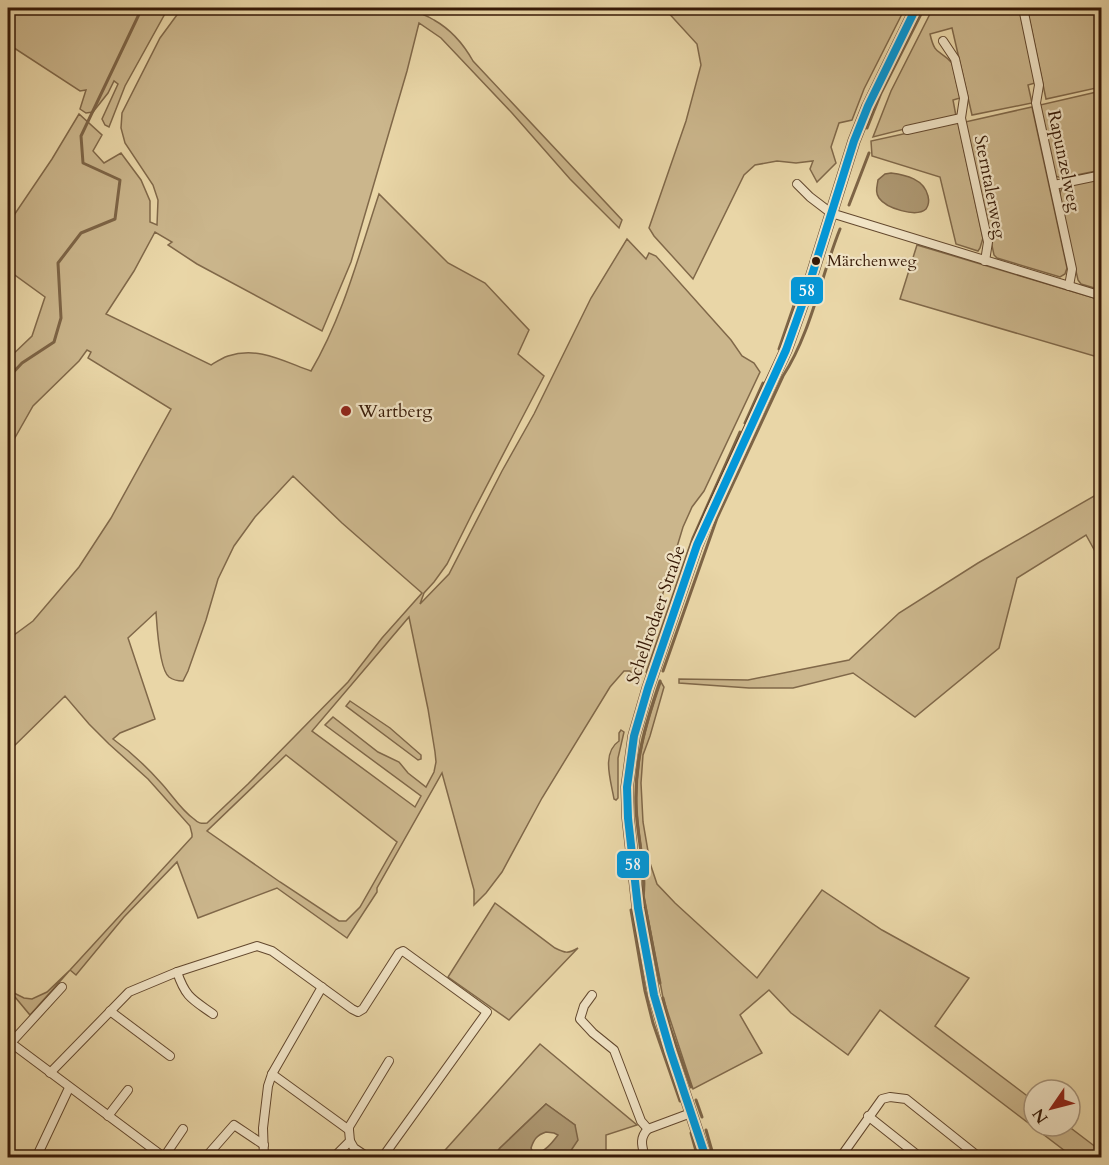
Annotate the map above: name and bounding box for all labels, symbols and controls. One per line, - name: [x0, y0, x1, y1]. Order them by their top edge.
- street label: Rapunzelweg: [1041, 108, 1087, 215]
- street label: Sterntalerweg: [968, 133, 1012, 242]
- place label: Märchenweg: [827, 250, 916, 272]
- marker: Märchenweg: [810, 255, 822, 267]
- line badge: 58: [790, 276, 824, 305]
- text: 58: [799, 280, 815, 302]
- place label: Wartberg: [357, 399, 433, 424]
- marker: Wartberg: [339, 404, 353, 418]
- street label: Schellrodaer Straße: [620, 542, 692, 688]
- line badge: 58: [616, 850, 650, 879]
- text: 58: [625, 854, 641, 876]
- north arrow: [1022, 1078, 1082, 1138]
- text: N: [1027, 1104, 1054, 1128]

